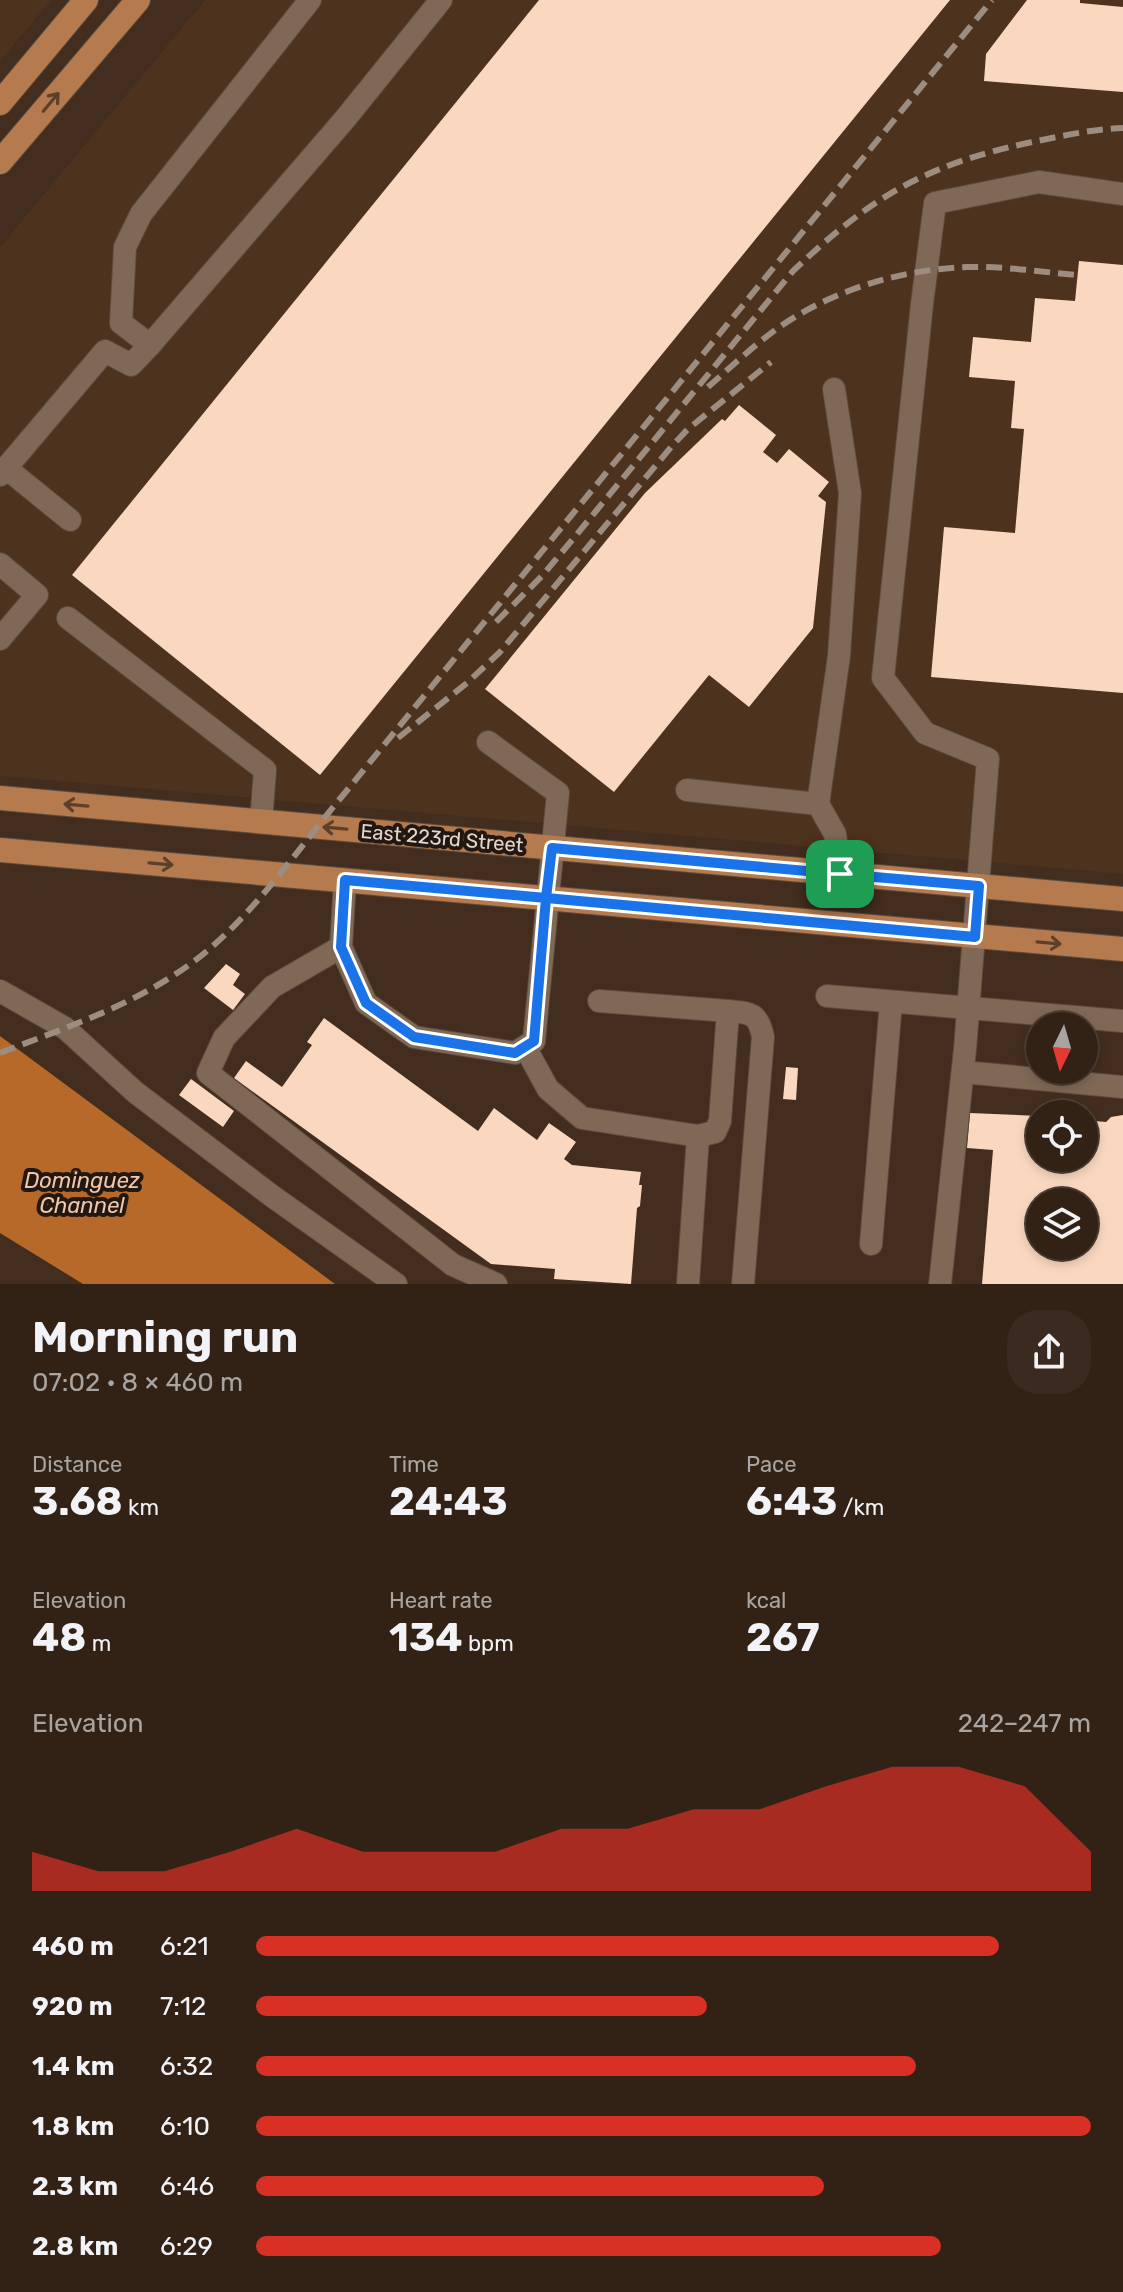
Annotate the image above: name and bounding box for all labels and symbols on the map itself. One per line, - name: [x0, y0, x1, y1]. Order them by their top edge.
- one-way arrow: [41, 93, 59, 113]
- one-way arrow: [63, 797, 90, 812]
- street label: East 223rd Street: [359, 819, 525, 857]
- one-way arrow: [322, 821, 349, 836]
- pin: [806, 840, 874, 908]
- one-way arrow: [147, 857, 174, 872]
- one-way arrow: [1035, 936, 1062, 951]
- north arrow: [1026, 1012, 1098, 1084]
- water label: Dominguez Channel: [24, 1167, 140, 1219]

